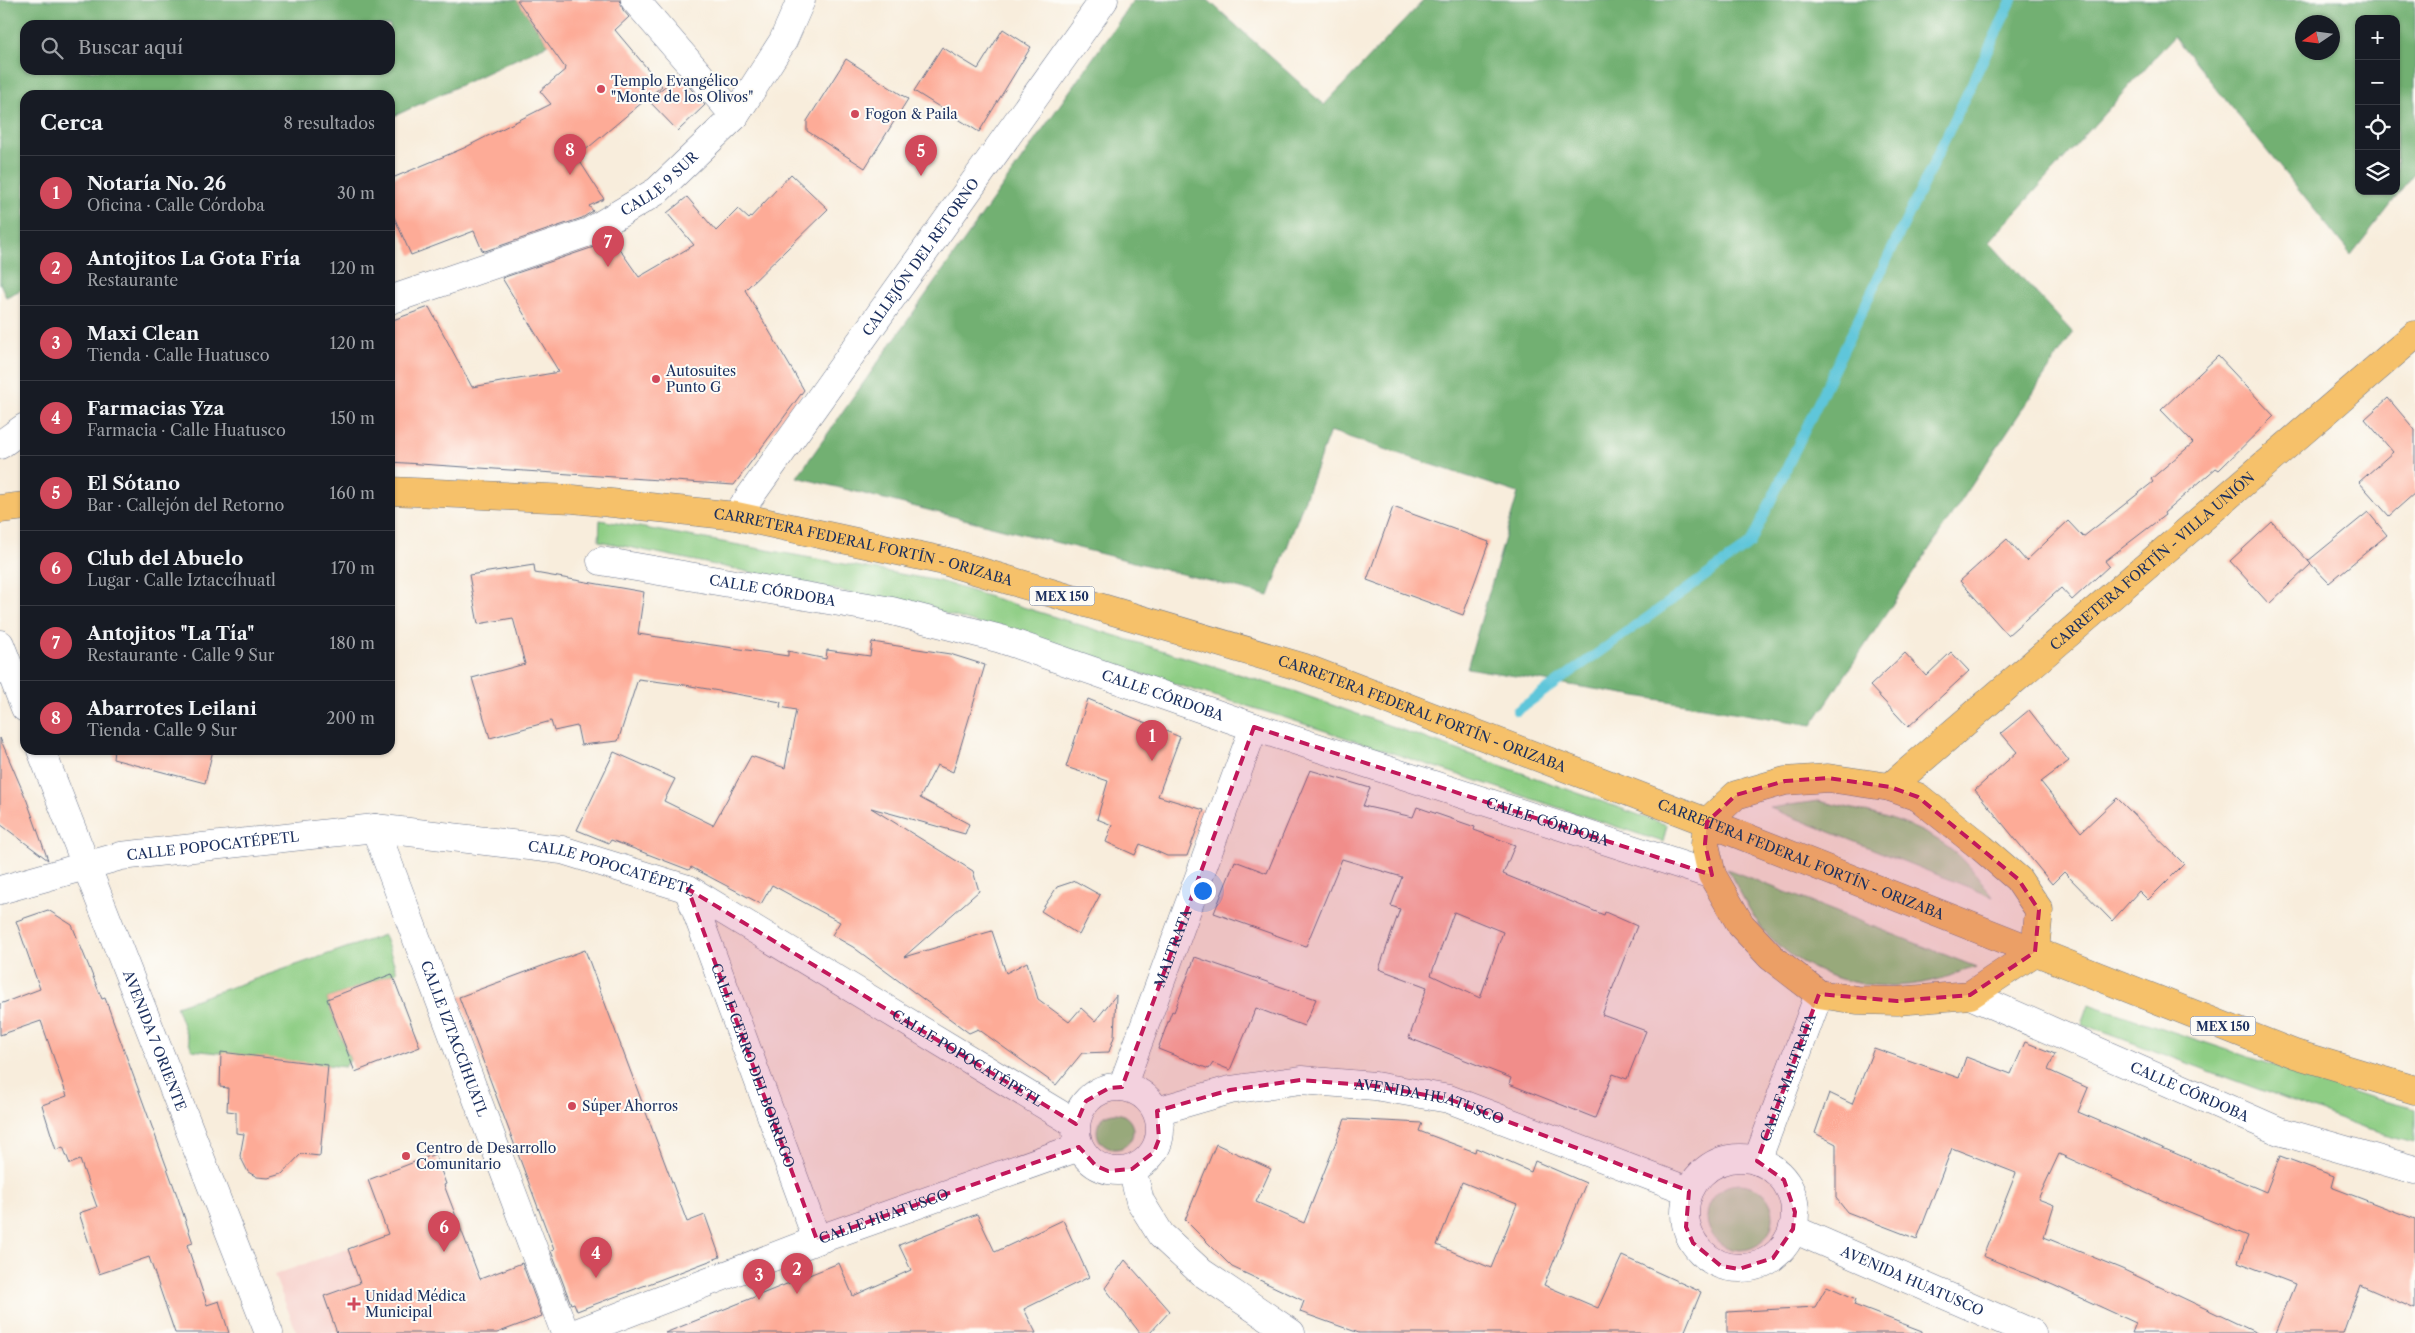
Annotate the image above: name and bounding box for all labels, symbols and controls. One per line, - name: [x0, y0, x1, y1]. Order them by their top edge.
- north arrow: [2295, 15, 2340, 60]
- map controls: [2355, 15, 2400, 195]
- button: +: [2355, 15, 2400, 60]
- search box: [20, 20, 395, 75]
- icon: search: [38, 34, 66, 62]
- text: Buscar aquí: [78, 36, 183, 59]
- button: −: [2355, 60, 2400, 105]
- place label: Templo Evangélico "Monte de los Olivos": [611, 72, 753, 106]
- marker: Templo Evangélico "Monte de los Olivos": [595, 83, 607, 95]
- place label: Fogon & Paila: [865, 105, 958, 123]
- button: locate: [2355, 105, 2400, 150]
- marker: Fogon & Paila: [849, 108, 861, 120]
- text: Cerca: [40, 110, 103, 135]
- text: 8 resultados: [284, 113, 375, 133]
- pin: 8: [554, 134, 586, 175]
- pin: 5: [905, 135, 937, 176]
- street label: CALLE 9 SUR: [617, 147, 702, 220]
- button: layers: [2355, 150, 2400, 195]
- text: Notaría No. 26: [87, 172, 226, 195]
- street label: CALLEJÓN DEL RETORNO: [858, 175, 983, 340]
- text: 1: [52, 183, 60, 203]
- text: 30 m: [337, 183, 375, 203]
- text: Oficina · Calle Córdoba: [87, 195, 265, 215]
- pin: 7: [592, 226, 624, 267]
- text: Antojitos La Gota Fría: [87, 247, 300, 270]
- text: 2: [51, 258, 61, 278]
- text: 120 m: [330, 258, 375, 278]
- text: Restaurante: [87, 270, 178, 290]
- text: Maxi Clean: [87, 322, 199, 345]
- text: 3: [51, 333, 61, 353]
- text: 120 m: [330, 333, 375, 353]
- text: Tienda · Calle Huatusco: [87, 345, 270, 365]
- place label: Autosuites Punto G: [665, 362, 736, 396]
- marker: Autosuites Punto G: [650, 373, 662, 385]
- text: Farmacias Yza: [87, 397, 225, 420]
- text: 4: [51, 408, 61, 428]
- text: 150 m: [330, 408, 375, 428]
- text: Farmacia · Calle Huatusco: [87, 420, 286, 440]
- street label: CARRETERA FORTÍN - VILLA UNIÓN: [2046, 468, 2259, 654]
- text: El Sótano: [87, 472, 180, 495]
- text: 5: [52, 483, 60, 503]
- text: 160 m: [330, 483, 375, 503]
- text: Bar · Callejón del Retorno: [87, 495, 284, 515]
- street label: CARRETERA FEDERAL FORTÍN - ORIZABA: [713, 505, 1016, 590]
- text: Club del Abuelo: [87, 547, 243, 570]
- text: 6: [51, 558, 61, 578]
- text: 170 m: [331, 558, 375, 578]
- text: Lugar · Calle Iztaccíhuatl: [87, 570, 276, 590]
- street label: CALLE CÓRDOBA: [708, 571, 838, 610]
- road number: MEX 150: [1030, 586, 1094, 606]
- text: Antojitos "La Tía": [87, 622, 254, 645]
- text: 7: [52, 633, 60, 653]
- text: 180 m: [329, 633, 375, 653]
- text: Restaurante · Calle 9 Sur: [87, 645, 275, 665]
- street label: CARRETERA FEDERAL FORTÍN - ORIZABA: [1276, 652, 1569, 776]
- street label: CALLE CÓRDOBA: [1099, 666, 1227, 725]
- text: Abarrotes Leilani: [87, 697, 257, 720]
- text: 8: [51, 708, 61, 728]
- text: 200 m: [326, 708, 375, 728]
- text: Tienda · Calle 9 Sur: [87, 720, 237, 740]
- pin: 1: [1136, 720, 1168, 761]
- street label: CALLE CÓRDOBA: [1484, 794, 1612, 850]
- street label: CARRETERA FEDERAL FORTÍN - ORIZABA: [1655, 795, 1948, 924]
- street label: CALLE POPOCATÉPETL: [126, 827, 300, 864]
- street label: CALLE POPOCATÉPETL: [527, 837, 699, 900]
- your location: [1190, 878, 1216, 904]
- street label: MALTRATA: [1150, 906, 1196, 990]
- street label: CALLE IZTACCÍHUATL: [417, 958, 492, 1119]
- street label: CALLE CERRO DEL BORREGO: [707, 961, 799, 1170]
- street label: AVENIDA 7 ORIENTE: [119, 967, 190, 1113]
- street label: CALLE POPOCATÉPETL: [889, 1006, 1046, 1111]
- street label: CALLE MALTRATA: [1756, 1011, 1820, 1144]
- road number: MEX 150: [2190, 1016, 2256, 1036]
- street label: CALLE CÓRDOBA: [2127, 1058, 2253, 1126]
- street label: AVENIDA HUATUSCO: [1352, 1075, 1506, 1128]
- place label: Súper Ahorros: [582, 1097, 678, 1115]
- marker: Súper Ahorros: [566, 1100, 578, 1112]
- place label: Centro de Desarrollo Comunitario: [416, 1139, 556, 1173]
- marker: Centro de Desarrollo Comunitario: [400, 1150, 412, 1162]
- street label: CALLE HUATUSCO: [816, 1185, 951, 1248]
- pin: 6: [428, 1211, 460, 1252]
- pin: 4: [580, 1237, 612, 1278]
- street label: AVENIDA HUATUSCO: [1837, 1241, 1986, 1320]
- pin: 2: [781, 1253, 813, 1294]
- pin: 3: [743, 1259, 775, 1300]
- place label: Unidad Médica Municipal: [365, 1287, 466, 1321]
- marker: Unidad Médica Municipal: [347, 1297, 361, 1311]

